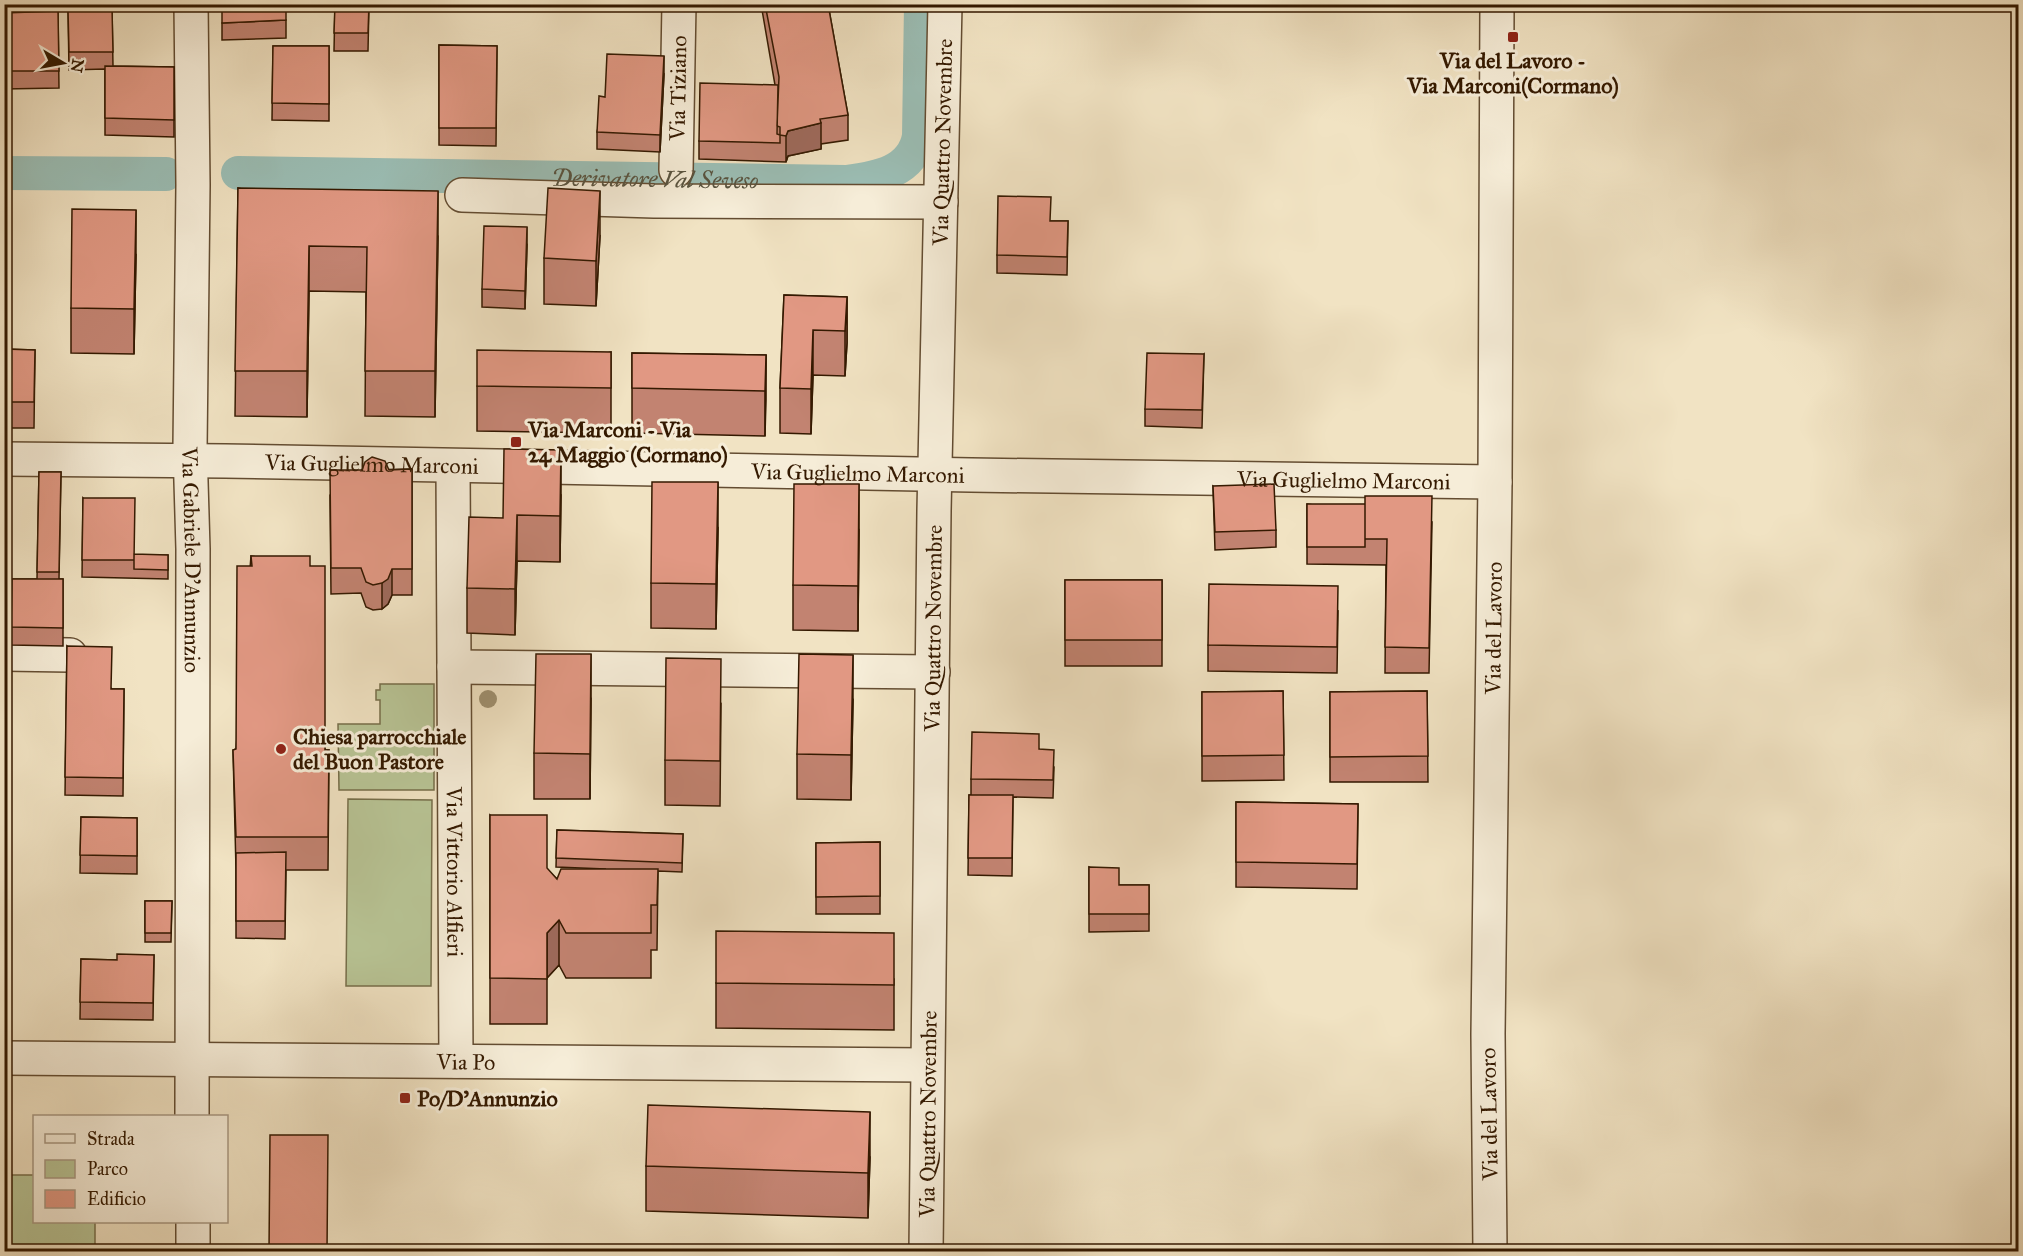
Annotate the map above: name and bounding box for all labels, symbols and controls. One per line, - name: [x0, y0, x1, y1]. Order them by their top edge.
- marker: Via del Lavoro - Via Marconi(Cormano): [1506, 30, 1520, 44]
- north arrow: [33, 33, 93, 93]
- street label: Via Tiziano: [663, 35, 692, 142]
- street label: Via Quattro Novembre: [926, 38, 958, 247]
- place label: Via del Lavoro - Via Marconi(Cormano): [1406, 47, 1619, 99]
- text: N: [67, 57, 88, 74]
- water label: Derivatore Val Seveso: [551, 163, 759, 196]
- place label: Via Marconi - Via 24 Maggio (Cormano): [527, 416, 728, 468]
- marker: Via Marconi - Via 24 Maggio (Cormano): [509, 435, 523, 449]
- street label: Via Gabriele D'Annunzio: [176, 446, 207, 673]
- street label: Via Guglielmo Marconi: [264, 448, 479, 479]
- street label: Via Guglielmo Marconi: [750, 457, 965, 488]
- street label: Via Guglielmo Marconi: [1236, 465, 1451, 495]
- street label: Via Quattro Novembre: [918, 524, 947, 733]
- street label: Via del Lavoro: [1479, 562, 1507, 696]
- place label: Chiesa parrocchiale del Buon Pastore: [293, 723, 467, 775]
- marker: Chiesa parrocchiale del Buon Pastore: [274, 742, 288, 756]
- street label: Via Vittorio Alfieri: [441, 786, 469, 957]
- street label: Via Quattro Novembre: [913, 1010, 942, 1219]
- street label: Via del Lavoro: [1474, 1047, 1504, 1182]
- street label: Via Po: [436, 1048, 495, 1075]
- place label: Po/D'Annunzio: [417, 1085, 558, 1112]
- marker: Po/D'Annunzio: [398, 1091, 412, 1105]
- legend: [33, 1115, 228, 1223]
- text: Strada: [87, 1128, 135, 1150]
- text: Parco: [87, 1158, 128, 1180]
- text: Edificio: [87, 1188, 146, 1210]

